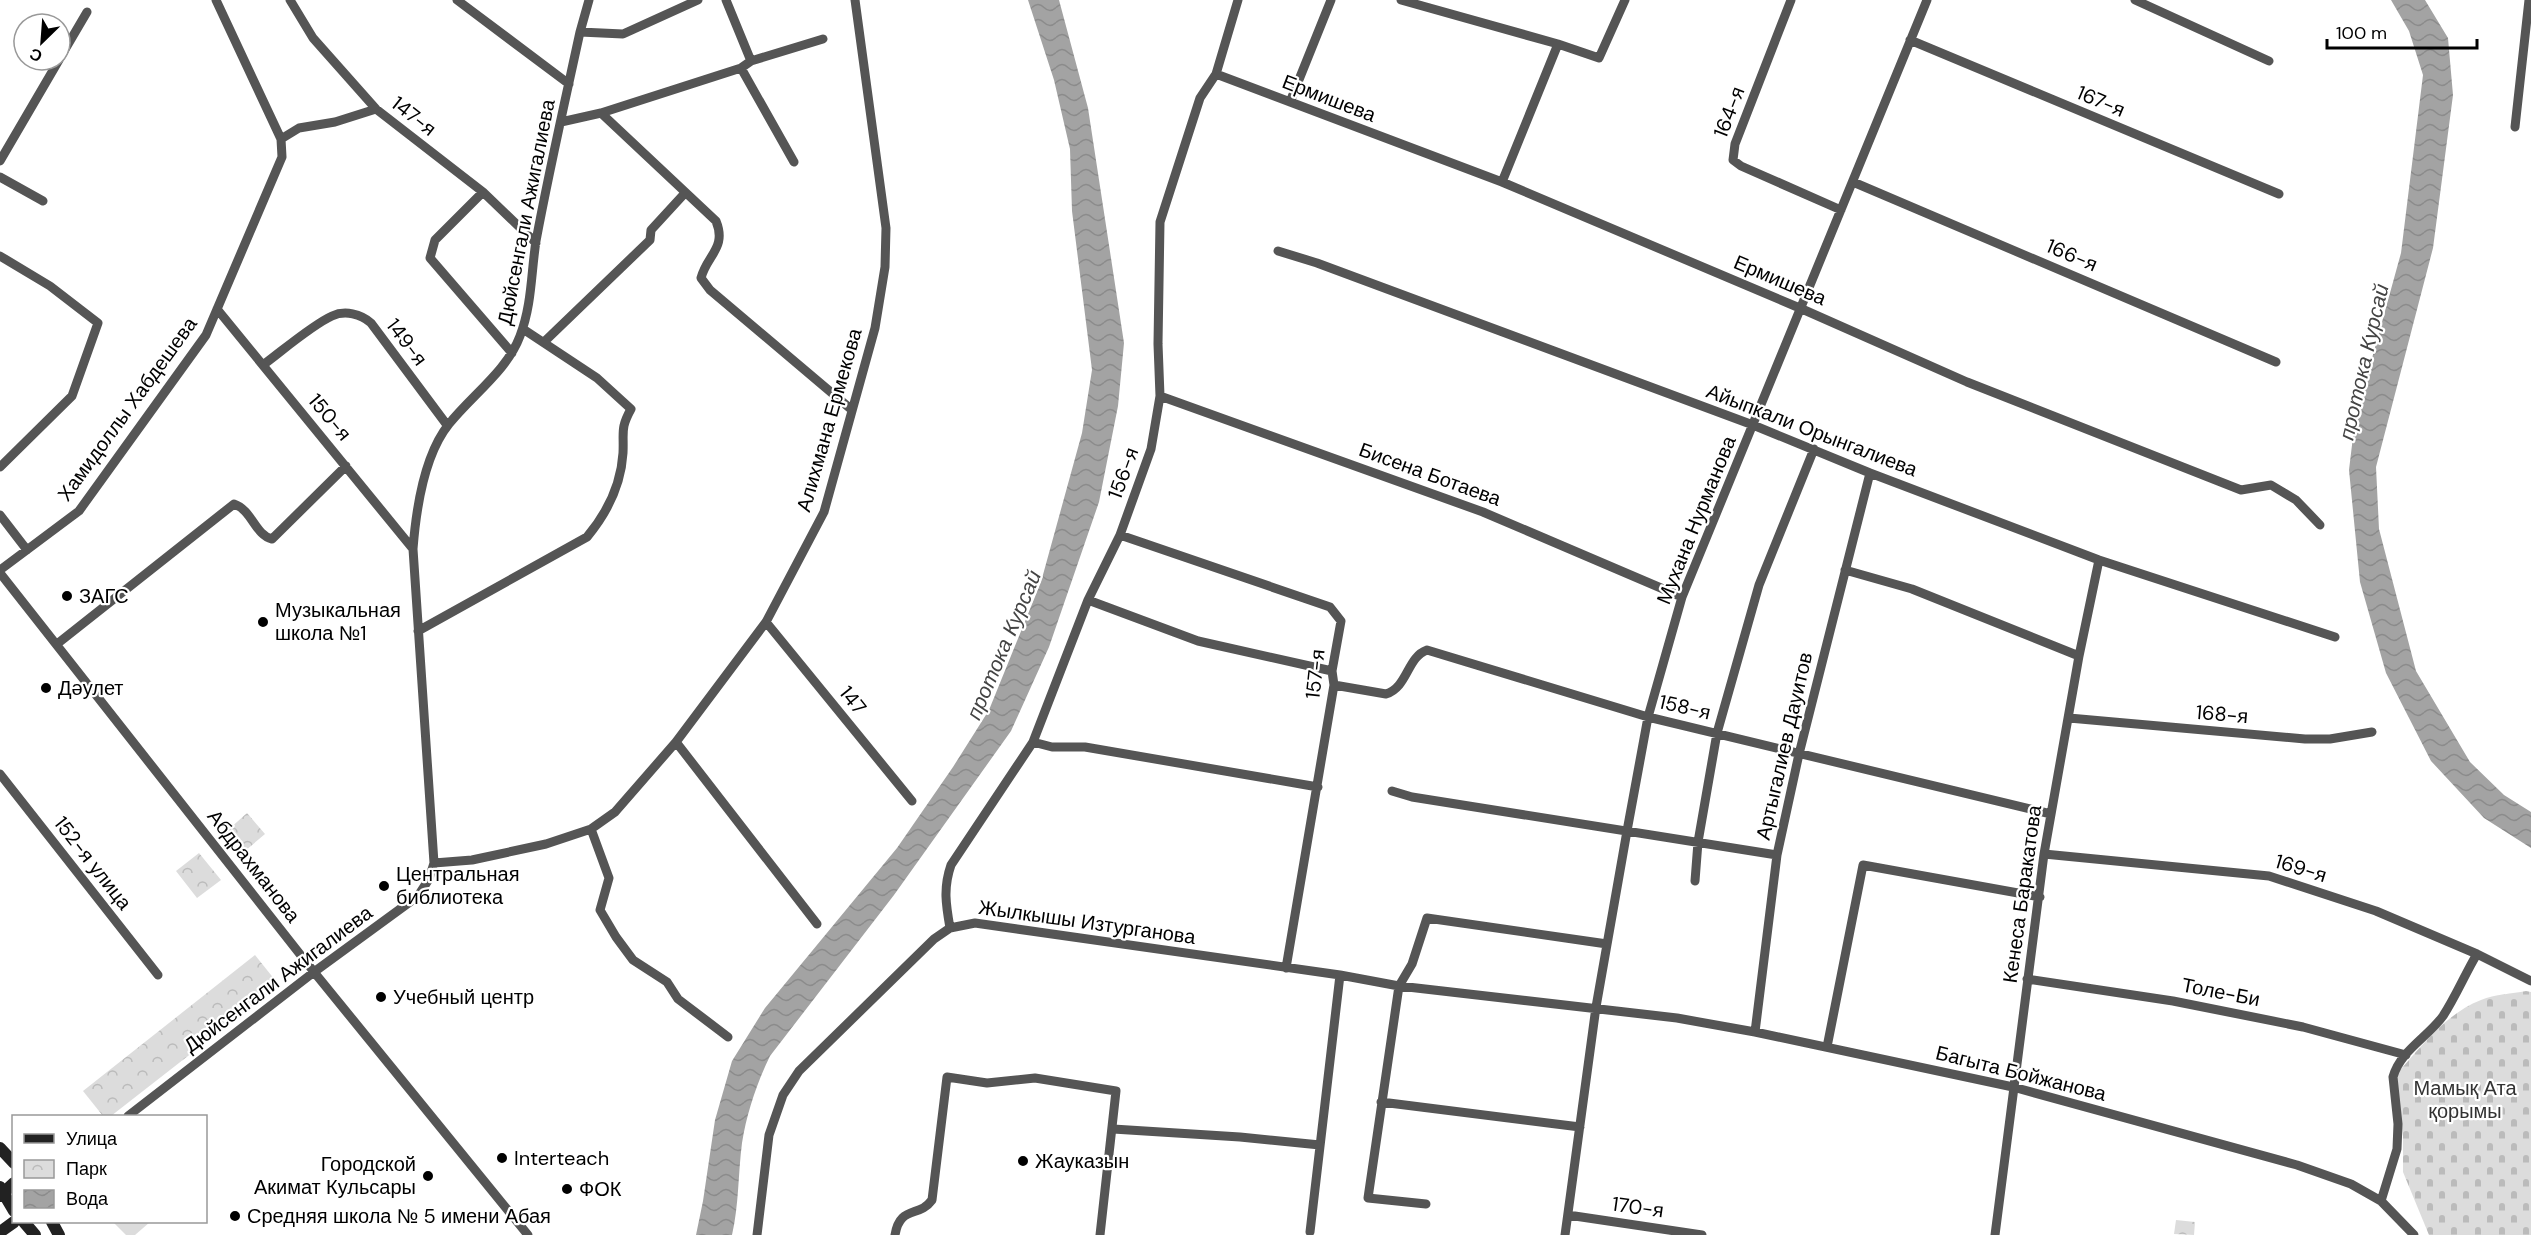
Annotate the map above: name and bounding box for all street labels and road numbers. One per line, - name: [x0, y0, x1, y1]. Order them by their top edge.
- street label: Ермишева: [1279, 68, 1380, 128]
- street label: 167-я: [2073, 79, 2129, 123]
- street label: 164-я: [1707, 83, 1751, 141]
- street label: 147-я: [386, 90, 442, 142]
- street label: Дюйсенгали Ажигалиева: [491, 96, 561, 327]
- street label: 166-я: [2043, 233, 2101, 277]
- street label: Ермишева: [1730, 249, 1831, 311]
- street label: Хамидоллы Хабдешева: [51, 311, 203, 506]
- street label: 149-я: [381, 313, 433, 371]
- street label: Алихмана Ермекова: [790, 324, 868, 515]
- street label: Айыпкали Орынгалиева: [1703, 378, 1922, 483]
- street label: 150-я: [303, 388, 357, 446]
- street label: Мухана Нурманова: [1650, 431, 1742, 608]
- street label: Бисена Ботаева: [1355, 436, 1505, 512]
- street label: 156-я: [1102, 444, 1144, 502]
- street label: 157-я: [1299, 648, 1331, 700]
- street label: Артыгалиев Дауитов: [1750, 650, 1818, 842]
- street label: 147: [834, 681, 872, 719]
- street label: 158-я: [1657, 688, 1713, 726]
- street label: 168-я: [2195, 699, 2249, 729]
- street label: Кенеса Баракатова: [1997, 803, 2047, 985]
- street label: Абдрахманова: [202, 804, 307, 928]
- street label: 152-я улица: [48, 811, 138, 916]
- street label: 169-я: [2272, 848, 2330, 888]
- street label: Жылкышы Изтурганова: [977, 894, 1198, 950]
- street label: Дюйсенгали Ажигалиева: [179, 899, 378, 1058]
- street label: Толе-Би: [2180, 972, 2262, 1012]
- street label: Багыта Бойжанова: [1933, 1039, 2110, 1107]
- street label: 170-я: [1610, 1191, 1666, 1223]

